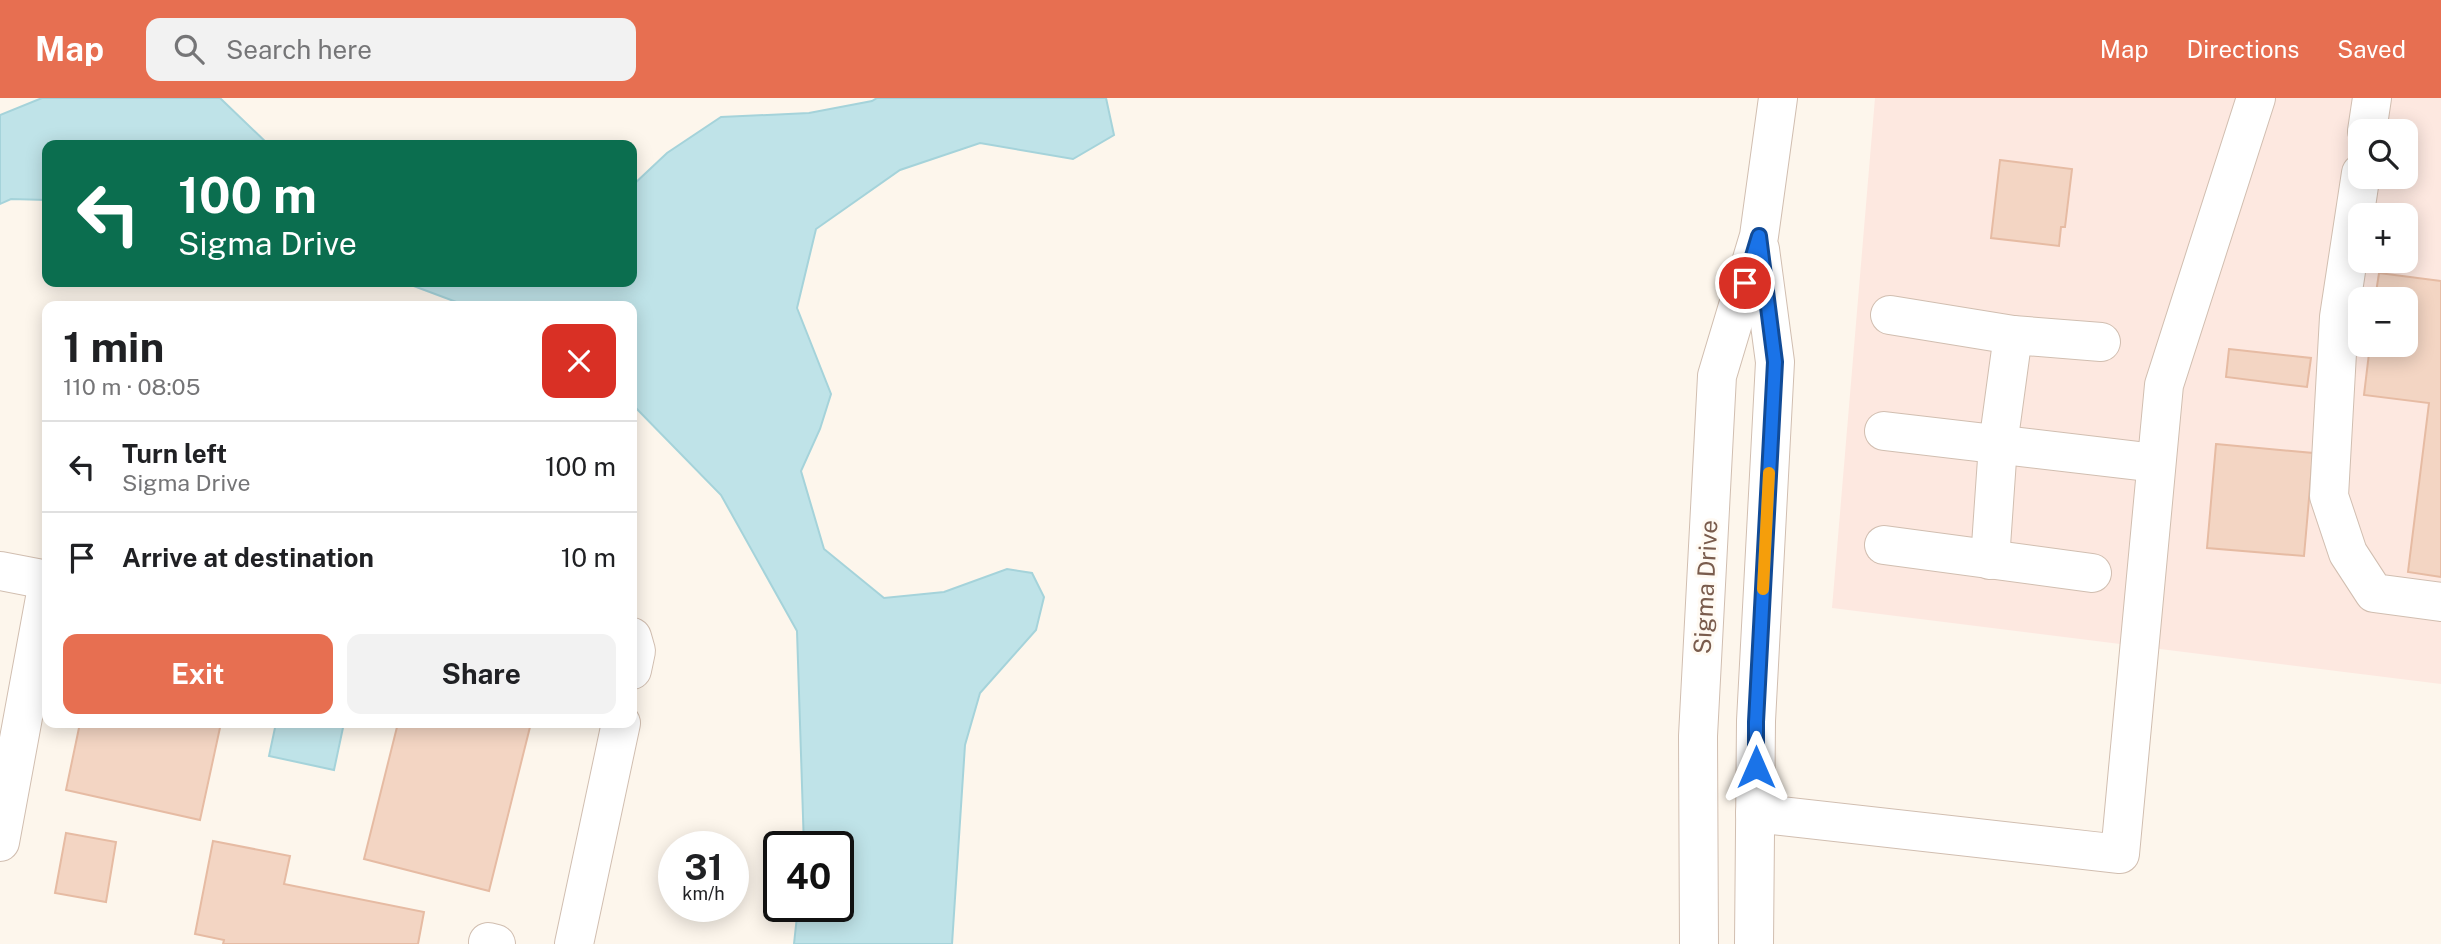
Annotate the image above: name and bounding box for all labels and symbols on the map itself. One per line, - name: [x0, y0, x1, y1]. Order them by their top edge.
- pin: [1715, 253, 1775, 313]
- street label: Sigma Drive: [1688, 519, 1722, 655]
- position arrow: [1719, 730, 1793, 804]
- speed limit sign: 40: [763, 831, 854, 922]

